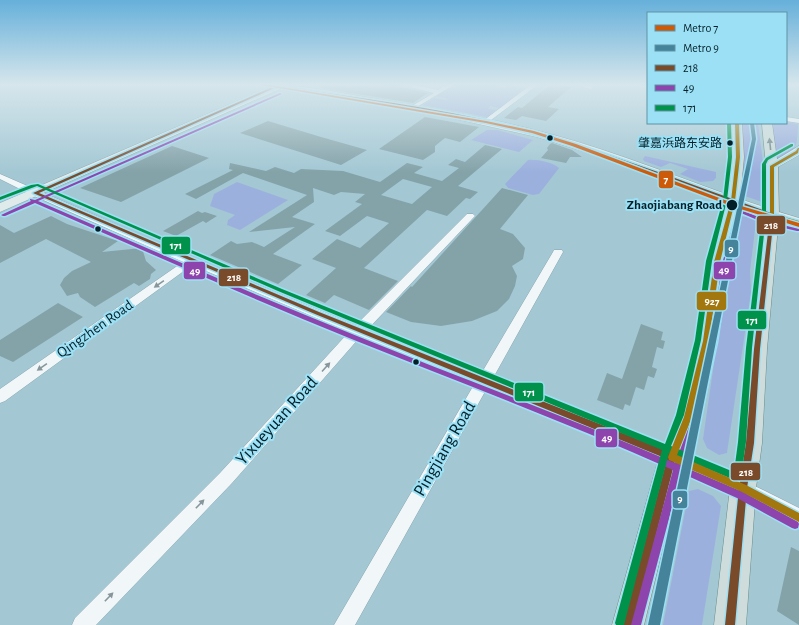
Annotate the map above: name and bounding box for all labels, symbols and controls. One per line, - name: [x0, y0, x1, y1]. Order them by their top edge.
- legend: [647, 12, 787, 124]
- text: Metro 7: [683, 22, 718, 34]
- text: Metro 9: [683, 42, 719, 54]
- text: 218: [683, 62, 699, 74]
- text: 49: [683, 82, 695, 94]
- text: 171: [683, 102, 696, 114]
- unlabelled marker: [545, 133, 555, 143]
- place label: 肇嘉浜路东安路: [638, 136, 722, 149]
- marker: 肇嘉浜路东安路: [725, 138, 735, 148]
- one-way arrow: [766, 138, 773, 150]
- line badge: 7: [658, 170, 674, 189]
- text: 7: [664, 174, 669, 185]
- marker: Zhaojiabang Road: [725, 198, 739, 212]
- place label: Zhaojiabang Road: [627, 199, 722, 212]
- line badge: 218: [756, 215, 786, 235]
- text: 218: [764, 220, 778, 231]
- unlabelled marker: [93, 224, 103, 234]
- line badge: 171: [161, 236, 191, 255]
- line badge: 9: [724, 239, 739, 258]
- text: 171: [170, 240, 182, 251]
- text: 9: [728, 244, 734, 255]
- line badge: 49: [183, 261, 206, 280]
- line badge: 49: [713, 261, 736, 280]
- text: 49: [719, 265, 729, 276]
- text: 49: [190, 266, 200, 277]
- line badge: 218: [218, 268, 249, 287]
- text: 218: [227, 272, 241, 283]
- one-way arrow: [154, 280, 164, 288]
- line badge: 927: [696, 291, 727, 311]
- text: 927: [704, 296, 720, 307]
- street label: Qingzhen Road: [54, 297, 136, 361]
- line badge: 171: [737, 310, 767, 330]
- text: 171: [746, 315, 758, 326]
- unlabelled marker: [411, 357, 421, 367]
- one-way arrow: [321, 362, 330, 372]
- one-way arrow: [36, 363, 47, 371]
- street label: Yixueyuan Road: [233, 373, 321, 469]
- line badge: 171: [514, 382, 544, 402]
- text: 171: [523, 387, 535, 398]
- street label: Pingjiang Road: [411, 399, 479, 499]
- line badge: 49: [595, 428, 618, 448]
- text: 49: [602, 433, 612, 444]
- line badge: 218: [730, 462, 761, 481]
- text: 218: [739, 467, 753, 478]
- line badge: 9: [672, 490, 688, 509]
- text: 9: [677, 494, 683, 505]
- one-way arrow: [195, 499, 205, 509]
- one-way arrow: [104, 592, 114, 602]

